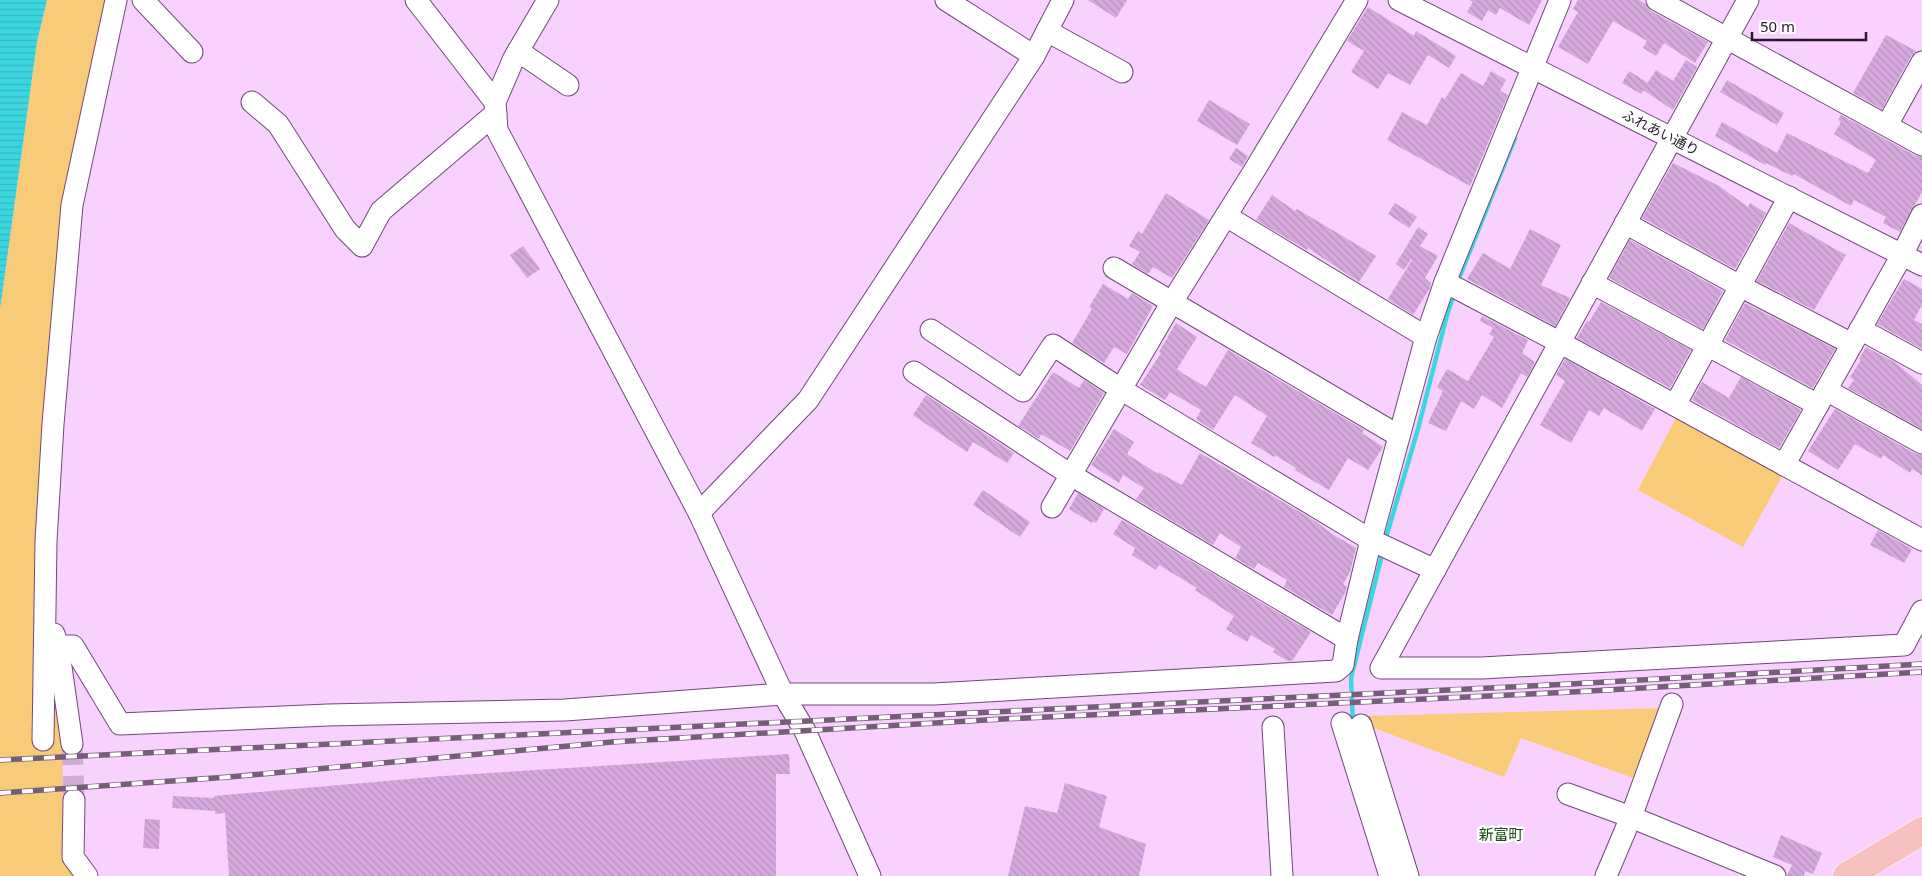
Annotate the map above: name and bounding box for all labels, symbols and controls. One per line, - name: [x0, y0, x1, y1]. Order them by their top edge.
- scale bar: [1752, 10, 1866, 42]
- text: 50 m: [1760, 16, 1795, 36]
- street label: ふれあい通り: [1619, 104, 1703, 160]
- district label: 新富町: [1478, 824, 1524, 844]

